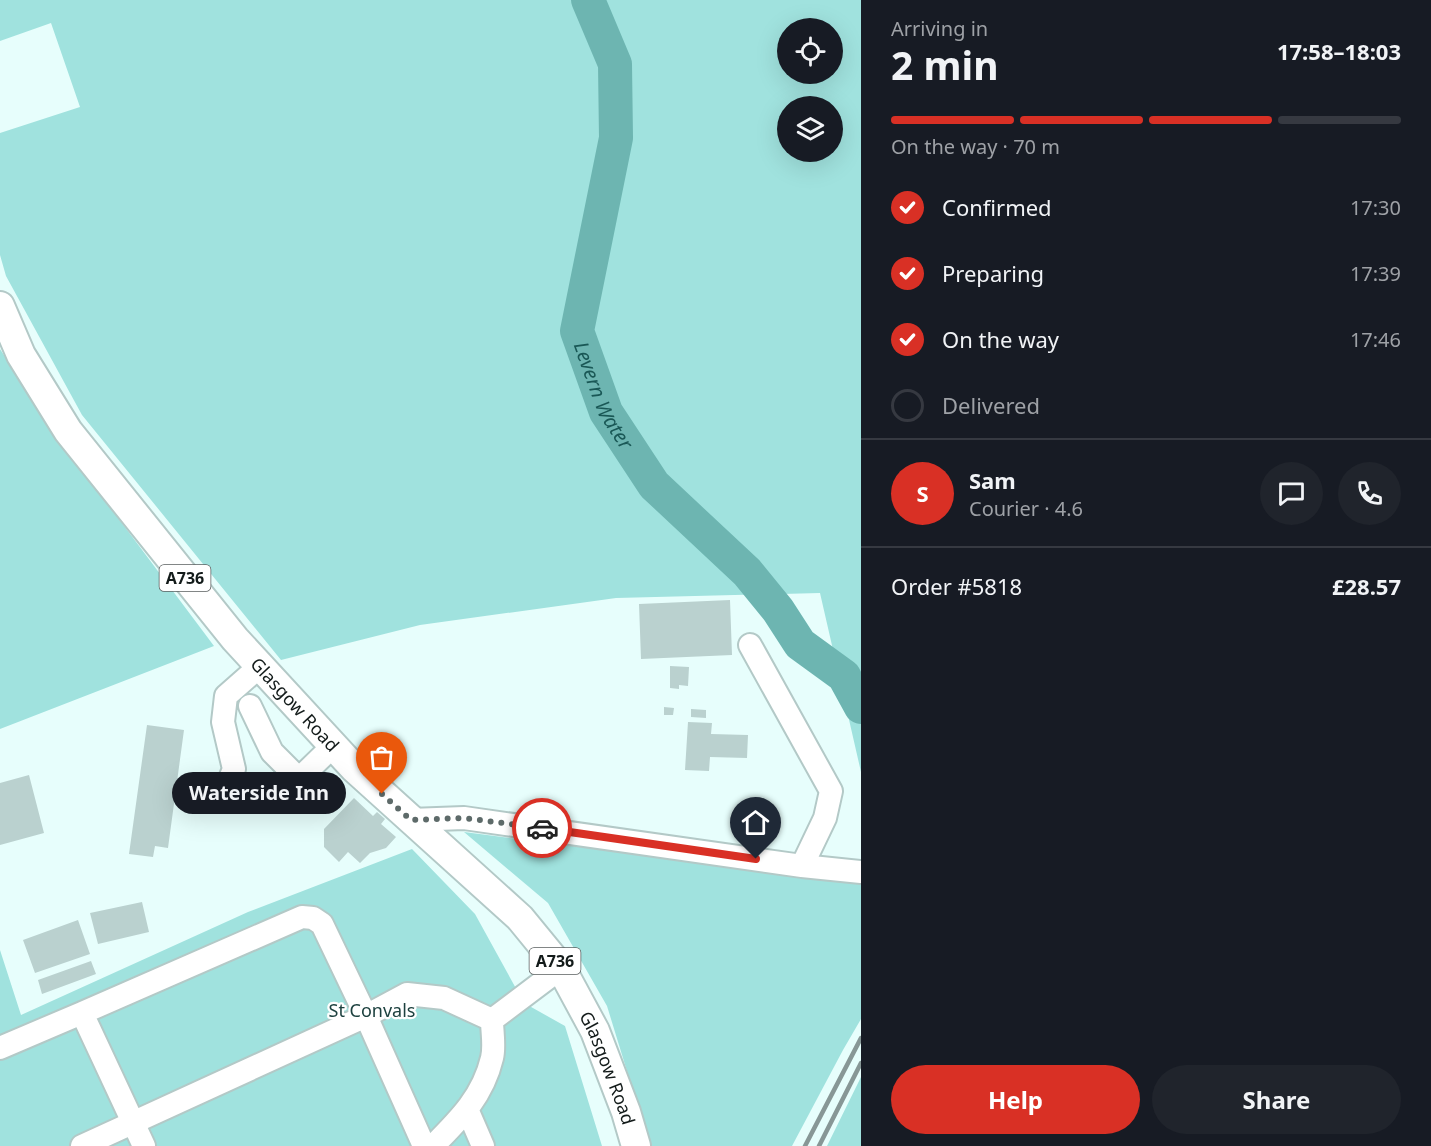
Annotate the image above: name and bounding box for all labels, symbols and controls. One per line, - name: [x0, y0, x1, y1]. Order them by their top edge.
- text: Arriving in: [891, 15, 988, 42]
- map controls: [777, 18, 843, 162]
- button: locate: [777, 18, 843, 84]
- text: 17:58–18:03: [1277, 36, 1401, 66]
- text: 2 min: [891, 38, 998, 91]
- button: layers: [777, 96, 843, 162]
- text: On the way · 70 m: [891, 133, 1060, 160]
- icon: check: [891, 191, 924, 224]
- text: Confirmed: [942, 192, 1052, 222]
- text: 17:30: [1350, 194, 1401, 221]
- icon: check: [891, 257, 924, 290]
- text: Preparing: [942, 258, 1044, 288]
- text: 17:39: [1350, 260, 1401, 287]
- icon: check: [891, 323, 924, 356]
- text: On the way: [942, 324, 1059, 354]
- text: 17:46: [1350, 326, 1401, 353]
- water label: Levern Water: [568, 337, 641, 455]
- text: Delivered: [942, 390, 1040, 420]
- button: chat: [1260, 462, 1323, 525]
- button: phone: [1338, 462, 1401, 525]
- text: Sam: [969, 465, 1016, 495]
- text: S: [916, 478, 929, 508]
- text: Courier · 4.6: [969, 495, 1083, 522]
- road number: A736: [160, 565, 210, 591]
- text: Order #5818: [891, 571, 1022, 601]
- text: £28.57: [1332, 571, 1401, 601]
- street label: Glasgow Road: [245, 652, 345, 756]
- pin: [356, 732, 407, 794]
- icon: bag: [365, 741, 398, 774]
- callout: Waterside Inn: [172, 773, 346, 815]
- text: Waterside Inn: [189, 779, 329, 806]
- pin: [730, 797, 781, 859]
- courier: [512, 798, 572, 858]
- icon: home: [739, 806, 772, 839]
- icon: car: [526, 812, 559, 845]
- road number: A736: [530, 948, 580, 974]
- park label: St Convals: [329, 998, 415, 1022]
- street label: Glasgow Road: [574, 1007, 641, 1127]
- button: Help: [891, 1065, 1140, 1134]
- button: Share: [1152, 1065, 1401, 1134]

